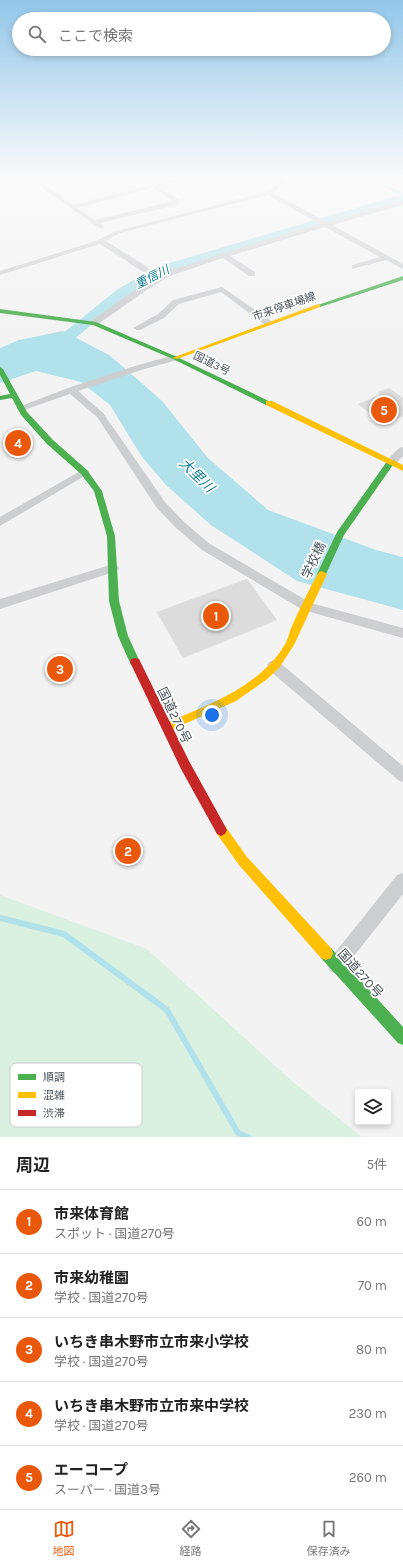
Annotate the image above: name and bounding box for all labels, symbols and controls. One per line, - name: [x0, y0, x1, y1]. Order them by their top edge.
- search box: [12, 12, 391, 56]
- icon: search: [26, 23, 48, 45]
- text: ここで検索: [58, 27, 133, 45]
- water label: 重信川: [133, 262, 173, 291]
- street label: 市来停車場線: [251, 290, 317, 323]
- street label: 国道3号: [191, 349, 232, 378]
- pin: 5: [371, 395, 397, 425]
- pin: 4: [5, 428, 31, 458]
- water label: 大里川: [176, 455, 219, 497]
- street label: 学校橋: [298, 539, 328, 581]
- pin: 1: [203, 601, 229, 631]
- pin: 3: [47, 654, 73, 684]
- street label: 国道270号: [155, 685, 195, 746]
- your location: [202, 705, 222, 725]
- pin: 2: [115, 836, 141, 866]
- street label: 国道270号: [335, 946, 386, 1001]
- legend: [10, 1063, 142, 1127]
- text: 順調: [43, 1071, 65, 1084]
- text: 混雑: [43, 1089, 65, 1102]
- map controls: [355, 1089, 391, 1125]
- button: layers: [355, 1089, 391, 1125]
- text: 渋滞: [43, 1107, 65, 1120]
- text: 周辺: [16, 1155, 50, 1175]
- text: 5件: [367, 1157, 387, 1172]
- text: 市来体育館: [54, 1205, 129, 1223]
- text: 1: [27, 1214, 31, 1229]
- text: 60 m: [357, 1214, 387, 1229]
- text: スポット · 国道270号: [54, 1226, 175, 1241]
- text: 市来幼稚園: [54, 1269, 129, 1287]
- text: 2: [25, 1278, 33, 1293]
- text: 70 m: [358, 1278, 387, 1293]
- text: 学校 · 国道270号: [54, 1290, 149, 1305]
- text: いちき串木野市立市来小学校: [54, 1333, 249, 1351]
- text: 3: [25, 1342, 33, 1357]
- text: 80 m: [356, 1342, 387, 1357]
- text: 学校 · 国道270号: [54, 1354, 149, 1369]
- text: いちき串木野市立市来中学校: [54, 1397, 249, 1415]
- text: 4: [25, 1406, 33, 1421]
- text: 230 m: [349, 1406, 387, 1421]
- text: 学校 · 国道270号: [54, 1418, 149, 1433]
- text: エーコープ: [54, 1461, 128, 1479]
- text: 5: [25, 1470, 33, 1485]
- text: 260 m: [349, 1470, 387, 1485]
- text: スーパー · 国道3号: [54, 1482, 161, 1497]
- tab: 地図: [53, 1518, 75, 1558]
- tab: 経路: [180, 1518, 202, 1558]
- tab: 保存済み: [307, 1518, 351, 1558]

